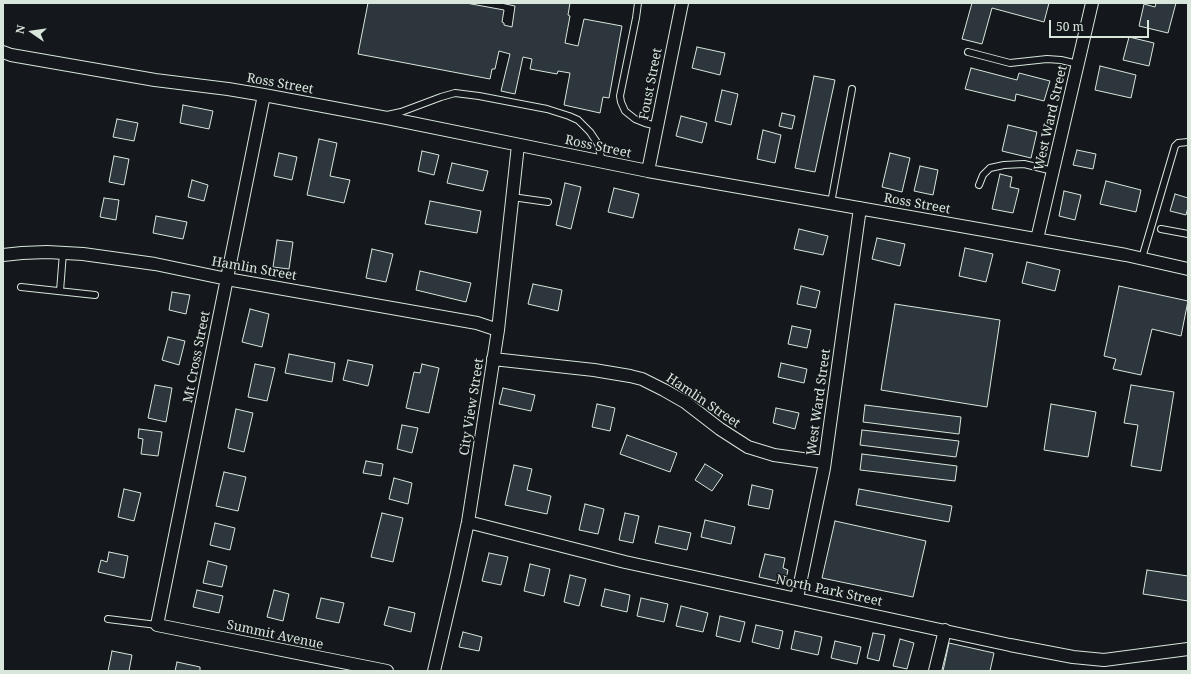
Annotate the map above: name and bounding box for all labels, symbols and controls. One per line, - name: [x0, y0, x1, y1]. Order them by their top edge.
- north arrow: [12, 12, 52, 52]
- scale bar: [1051, 12, 1151, 38]
- text: 50 m: [1056, 18, 1084, 35]
- text: N: [12, 23, 28, 35]
- street label: Foust Street: [636, 47, 666, 121]
- street label: West Ward Street: [1031, 64, 1071, 172]
- street label: Ross Street: [245, 70, 315, 98]
- street label: Ross Street: [563, 132, 633, 162]
- street label: Ross Street: [882, 190, 952, 218]
- street label: Hamlin Street: [210, 254, 298, 284]
- street label: Mt Cross Street: [180, 310, 214, 404]
- street label: West Ward Street: [804, 348, 834, 456]
- street label: City View Street: [457, 357, 487, 457]
- street label: Hamlin Street: [663, 370, 743, 432]
- street label: North Park Street: [774, 572, 884, 610]
- street label: Summit Avenue: [225, 617, 325, 653]

